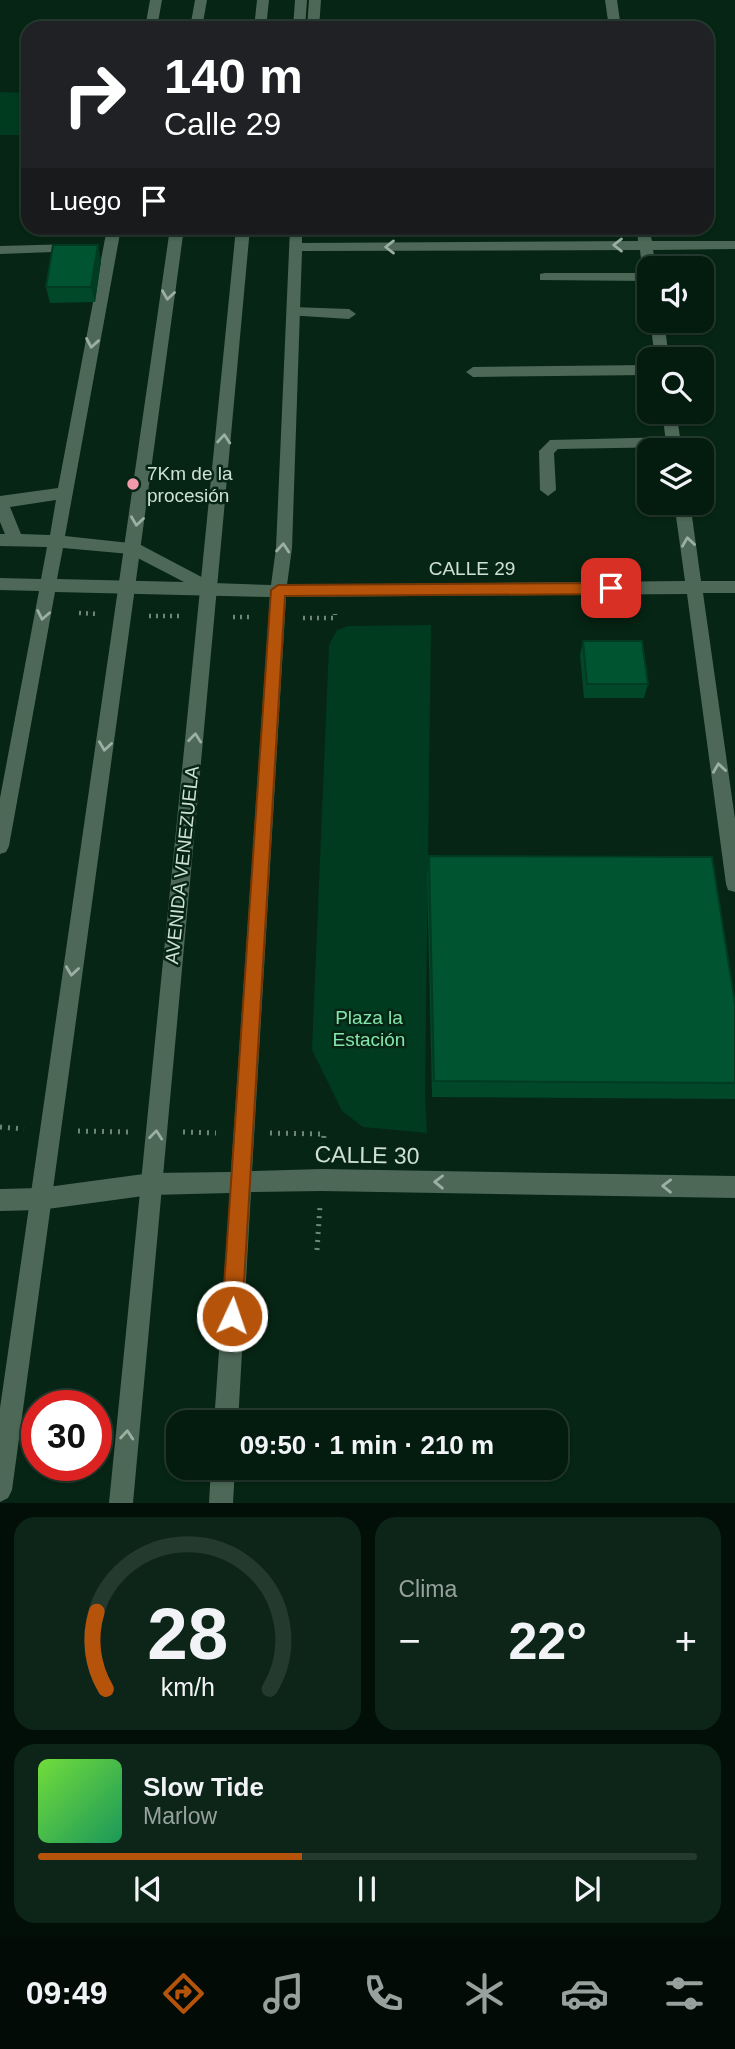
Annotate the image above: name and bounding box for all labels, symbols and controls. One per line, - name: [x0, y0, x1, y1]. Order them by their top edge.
- icon: right: [49, 49, 140, 140]
- text: 140 m: [164, 49, 303, 103]
- text: Calle 29: [164, 106, 281, 142]
- icon: arrive: [135, 182, 173, 220]
- text: Luego: [49, 186, 121, 216]
- one-way arrow: [612, 237, 623, 253]
- one-way arrow: [385, 239, 396, 254]
- map controls: [637, 256, 714, 515]
- button: sound: [637, 256, 714, 333]
- one-way arrow: [161, 289, 176, 301]
- one-way arrow: [86, 337, 101, 349]
- button: search: [637, 347, 714, 424]
- one-way arrow: [216, 433, 231, 444]
- button: layers: [637, 438, 714, 515]
- place label: 7Km de la procesión: [147, 463, 233, 506]
- marker: 7Km de la procesión: [125, 476, 141, 492]
- one-way arrow: [130, 515, 145, 526]
- one-way arrow: [681, 536, 696, 548]
- one-way arrow: [275, 542, 290, 553]
- street label: CALLE 29: [429, 558, 515, 579]
- pin: [581, 558, 641, 618]
- icon: arrive: [592, 569, 630, 607]
- one-way arrow: [37, 609, 52, 621]
- one-way arrow: [187, 733, 202, 744]
- one-way arrow: [98, 740, 113, 752]
- one-way arrow: [712, 762, 727, 773]
- street label: AVENIDA VENEZUELA: [161, 765, 203, 965]
- one-way arrow: [65, 965, 80, 977]
- park label: Plaza la Estación: [333, 1007, 405, 1050]
- one-way arrow: [148, 1130, 163, 1141]
- street label: CALLE 30: [314, 1141, 420, 1169]
- one-way arrow: [434, 1174, 444, 1190]
- one-way arrow: [661, 1178, 672, 1194]
- position arrow: [195, 1279, 269, 1353]
- speed limit sign: 30: [21, 1390, 112, 1481]
- one-way arrow: [119, 1429, 134, 1440]
- text: 09:50 · 1 min · 210 m: [240, 1430, 494, 1460]
- text: Clima: [399, 1576, 457, 1602]
- text: 28: [147, 1594, 228, 1675]
- text: 22°: [508, 1612, 587, 1670]
- text: −: [399, 1620, 421, 1662]
- text: +: [675, 1620, 697, 1662]
- text: km/h: [160, 1673, 214, 1701]
- text: Slow Tide: [143, 1772, 264, 1802]
- text: Marlow: [143, 1803, 217, 1829]
- icon: previous: [129, 1870, 167, 1908]
- icon: pause: [348, 1870, 386, 1908]
- icon: next: [568, 1870, 606, 1908]
- icon: directions: [159, 1969, 208, 2018]
- icon: music: [259, 1969, 308, 2018]
- icon: phone: [359, 1969, 408, 2018]
- icon: climate: [460, 1969, 509, 2018]
- icon: car: [560, 1969, 609, 2018]
- icon: filters: [660, 1969, 709, 2018]
- text: 09:49: [26, 1975, 107, 2011]

